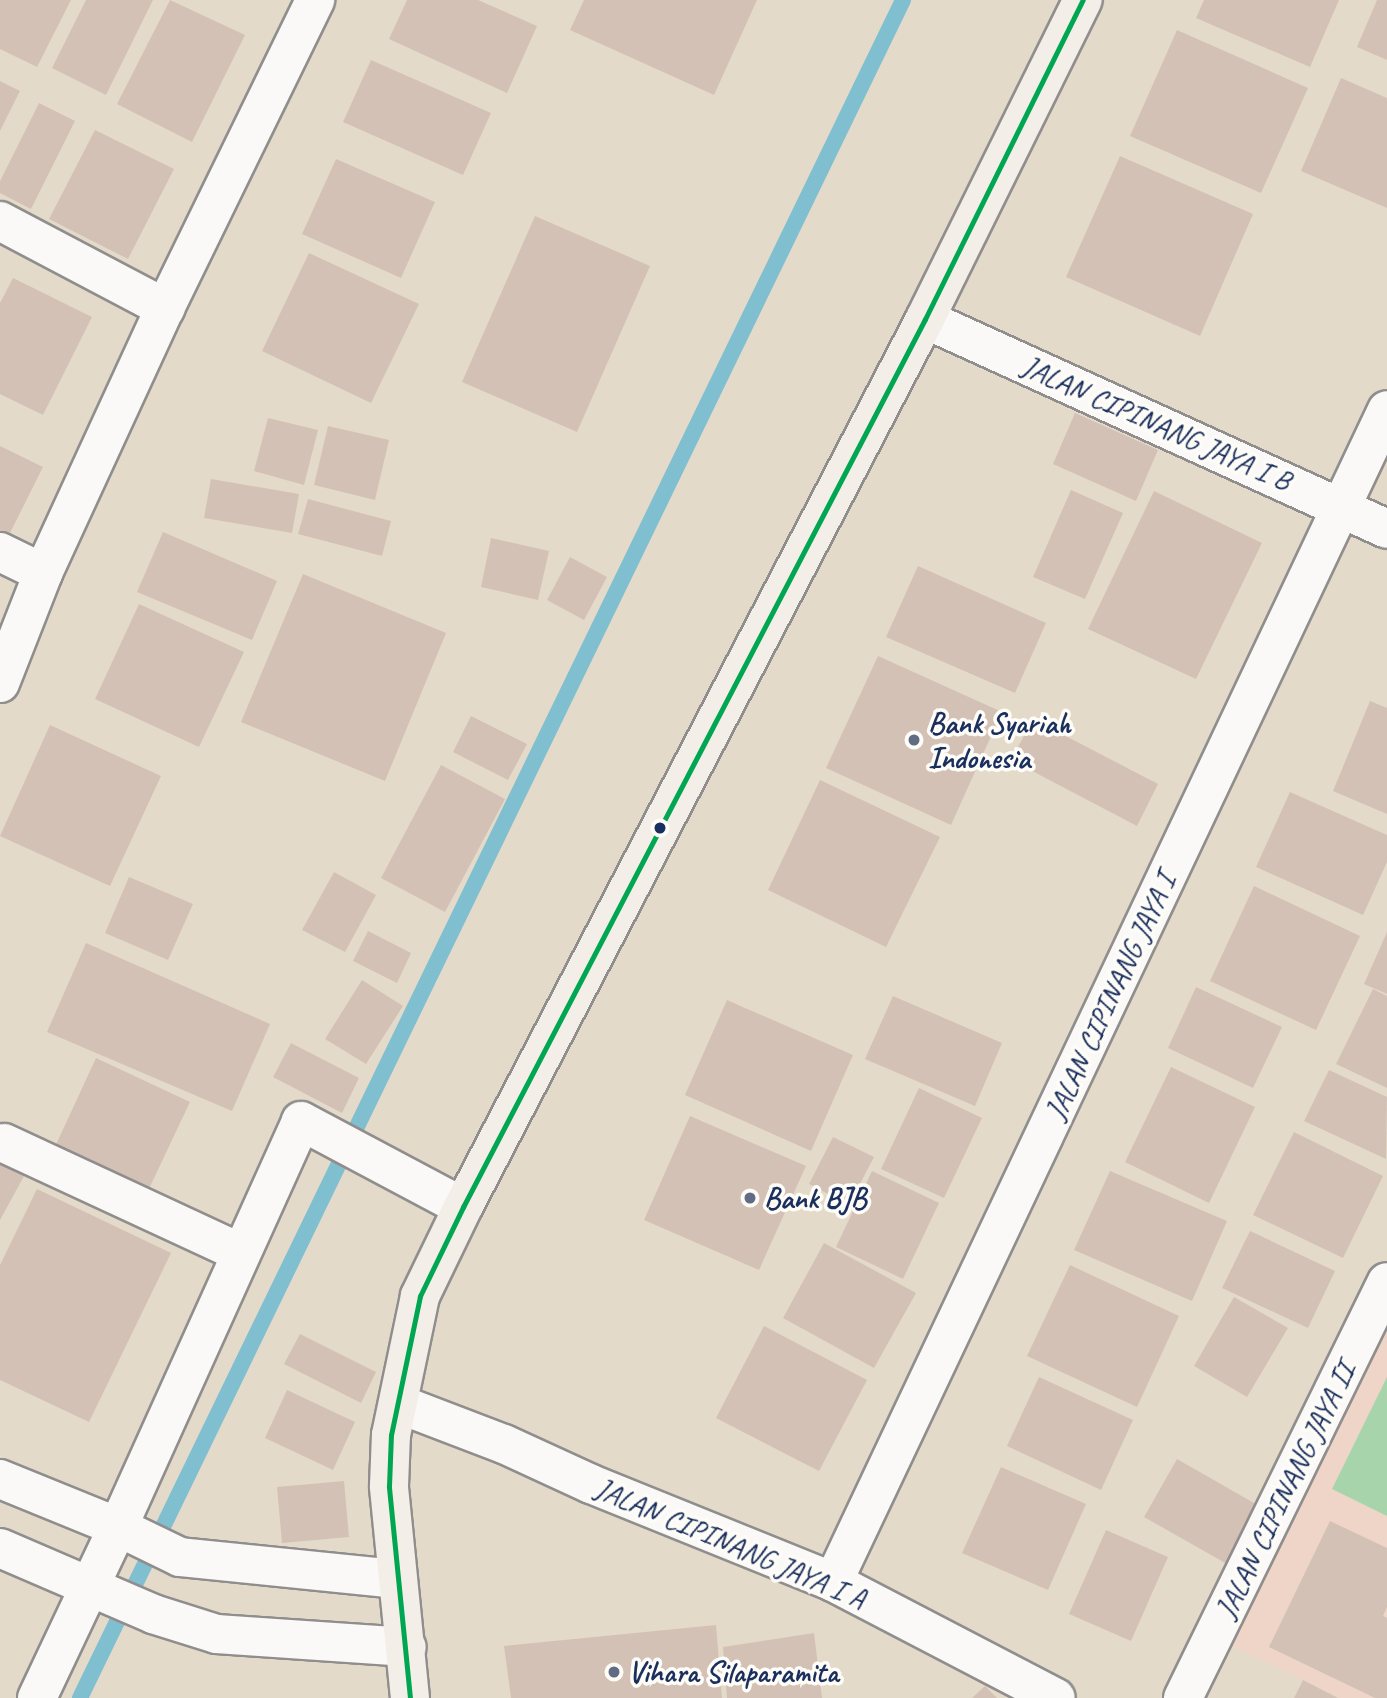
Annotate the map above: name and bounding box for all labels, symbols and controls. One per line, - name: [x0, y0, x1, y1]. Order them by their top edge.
- street label: JALAN CIPINANG JAYA I B: [1017, 347, 1297, 499]
- place label: Bank Syariah Indonesia: [928, 705, 1070, 776]
- marker: Bank Syariah Indonesia: [906, 732, 922, 748]
- unlabelled marker: [653, 821, 667, 835]
- street label: JALAN CIPINANG JAYA I: [1037, 867, 1183, 1125]
- place label: Bank BJB: [764, 1180, 866, 1216]
- marker: Bank BJB: [742, 1190, 758, 1206]
- street label: JALAN CIPINANG JAYA II: [1207, 1356, 1363, 1624]
- street label: JALAN CIPINANG JAYA I A: [590, 1470, 872, 1616]
- place label: Vihara Silaparamita: [628, 1654, 838, 1690]
- marker: Vihara Silaparamita: [606, 1664, 622, 1680]

